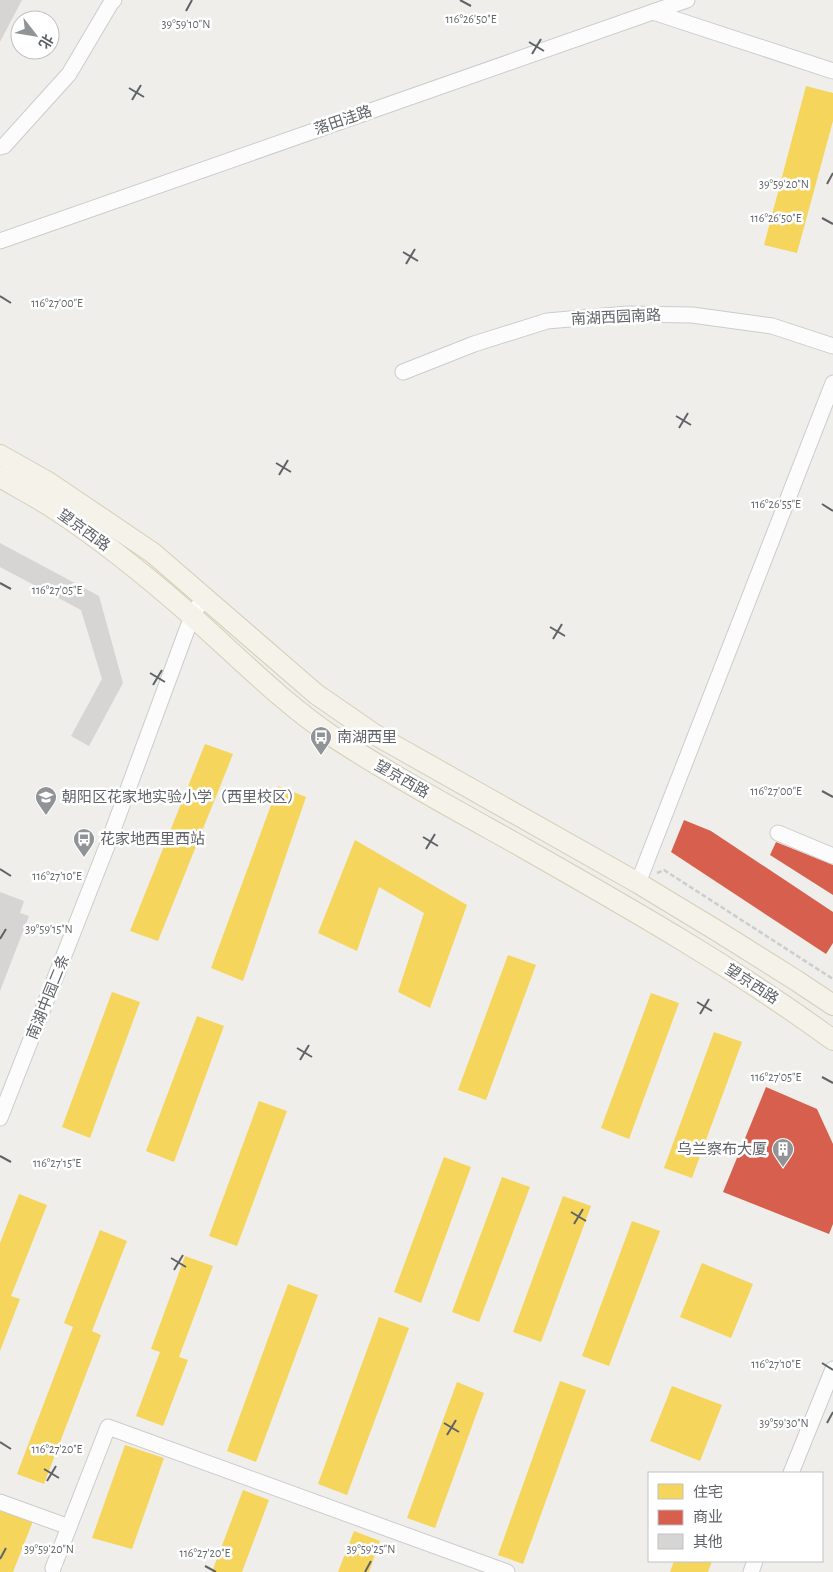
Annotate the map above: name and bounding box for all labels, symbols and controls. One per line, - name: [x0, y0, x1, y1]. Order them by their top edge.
- north arrow: [10, 10, 60, 60]
- text: 116°26'50"E: [445, 13, 497, 25]
- text: 39°59'10"N: [162, 18, 210, 30]
- text: 北: [36, 32, 56, 51]
- street label: 落田洼路: [312, 103, 374, 137]
- text: 39°59'20"N: [759, 178, 809, 190]
- text: 116°26'50"E: [750, 212, 802, 224]
- text: 116°27'00"E: [31, 297, 83, 309]
- street label: 南湖西园南路: [571, 307, 661, 327]
- text: 116°26'55"E: [751, 498, 801, 510]
- street label: 望京西路: [55, 506, 113, 554]
- text: 116°27'05"E: [32, 584, 82, 596]
- bus stop icon: 南湖西里: [309, 725, 333, 756]
- place label: 南湖西里: [337, 729, 397, 745]
- street label: 望京西路: [372, 757, 432, 801]
- school or university icon: 朝阳区花家地实验小学（西里校区）: [34, 785, 58, 816]
- text: 116°27'00"E: [750, 785, 802, 797]
- place label: 朝阳区花家地实验小学（西里校区）: [62, 788, 302, 805]
- bus stop icon: 花家地西里西站: [72, 827, 96, 858]
- place label: 花家地西里西站: [100, 831, 205, 847]
- text: 116°27'10"E: [32, 870, 82, 882]
- text: 39°59'15"N: [25, 923, 73, 935]
- street label: 南湖中园二条: [24, 952, 72, 1042]
- street label: 望京西路: [722, 961, 782, 1007]
- text: 116°27'05"E: [751, 1071, 801, 1083]
- building icon: 乌兰察布大厦: [771, 1137, 795, 1168]
- place label: 乌兰察布大厦: [677, 1141, 767, 1157]
- text: 116°27'15"E: [33, 1157, 81, 1169]
- text: 116°27'10"E: [751, 1358, 801, 1370]
- text: 39°59'30"N: [759, 1417, 809, 1429]
- text: 116°27'20"E: [32, 1443, 83, 1455]
- legend: [648, 1472, 823, 1562]
- text: 住宅: [693, 1484, 723, 1500]
- text: 商业: [693, 1509, 723, 1525]
- text: 其他: [693, 1534, 723, 1550]
- text: 39°59'20"N: [24, 1543, 74, 1555]
- text: 39°59'25"N: [347, 1543, 395, 1555]
- text: 116°27'20"E: [180, 1547, 231, 1559]

